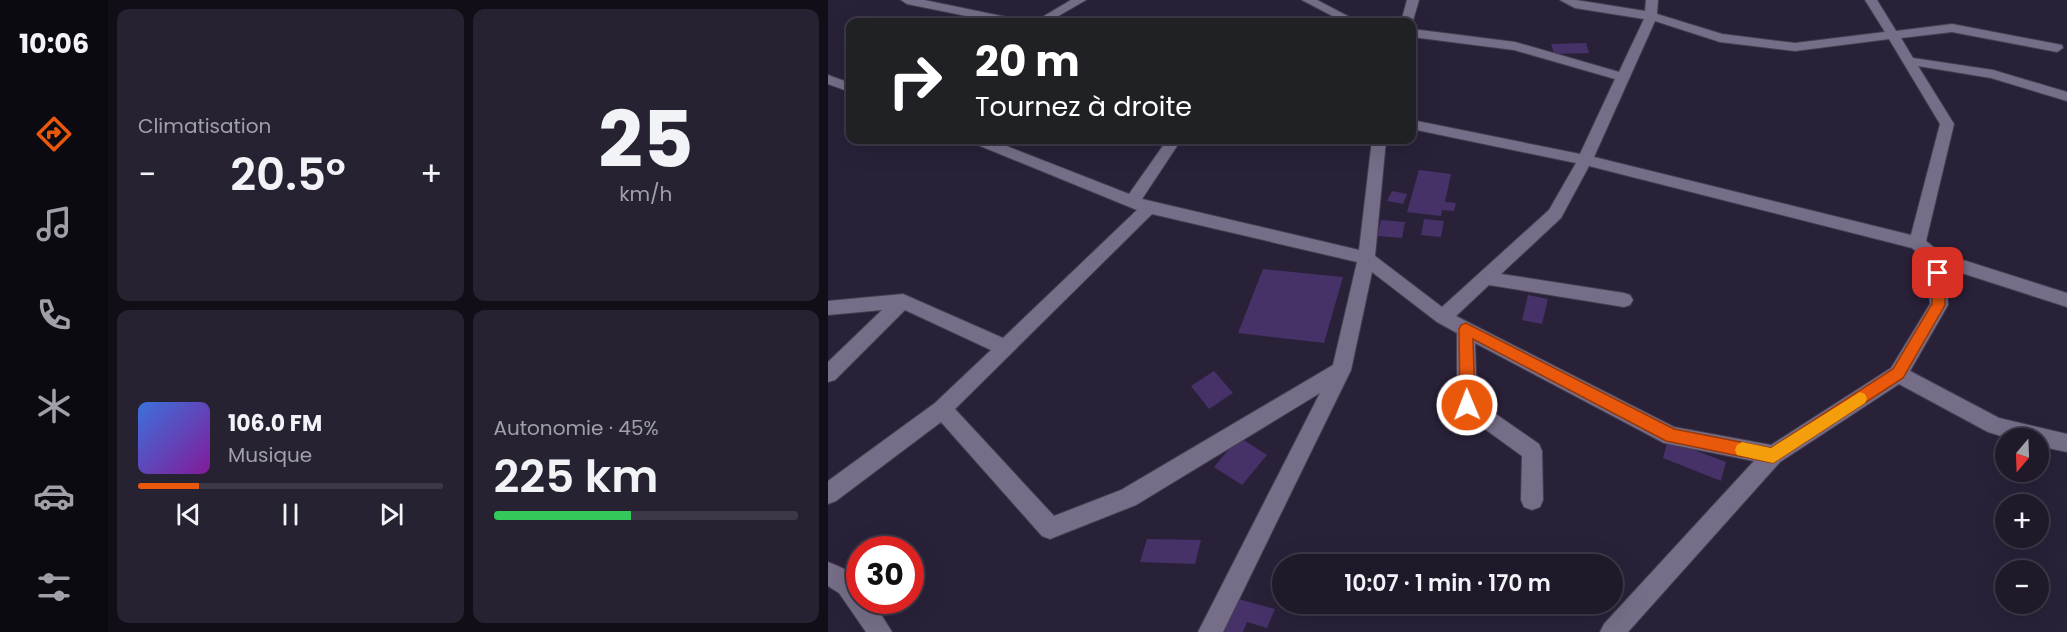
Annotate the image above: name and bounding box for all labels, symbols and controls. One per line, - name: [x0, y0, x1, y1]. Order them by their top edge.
- text: 10:06: [19, 25, 89, 62]
- text: 20 m: [975, 32, 1080, 91]
- icon: right: [876, 42, 954, 120]
- text: 25: [598, 85, 693, 194]
- text: Tournez à droite: [975, 88, 1192, 125]
- text: Climatisation: [138, 112, 271, 140]
- icon: directions: [33, 113, 75, 155]
- text: 20.5°: [230, 143, 346, 206]
- text: −: [138, 151, 156, 198]
- text: +: [420, 151, 442, 198]
- text: km/h: [619, 180, 672, 208]
- icon: music: [33, 203, 75, 245]
- pin: [1912, 247, 1963, 298]
- icon: arrive: [1921, 256, 1954, 289]
- icon: phone: [33, 294, 75, 336]
- position arrow: [1435, 373, 1499, 437]
- icon: climate: [33, 385, 75, 427]
- text: 106.0 FM: [228, 408, 322, 439]
- text: Autonomie · 45%: [494, 414, 659, 442]
- north arrow: [1995, 428, 2049, 482]
- map controls: [1995, 428, 2049, 614]
- text: Musique: [228, 441, 312, 469]
- text: 225 km: [494, 445, 658, 508]
- icon: car: [33, 475, 75, 517]
- button: +: [1995, 494, 2049, 548]
- icon: previous: [172, 498, 205, 531]
- icon: pause: [274, 498, 307, 531]
- icon: next: [375, 498, 408, 531]
- speed limit sign: 30: [846, 536, 924, 614]
- button: −: [1995, 560, 2049, 614]
- icon: filters: [33, 566, 75, 608]
- text: 10:07 · 1 min · 170 m: [1344, 568, 1551, 599]

